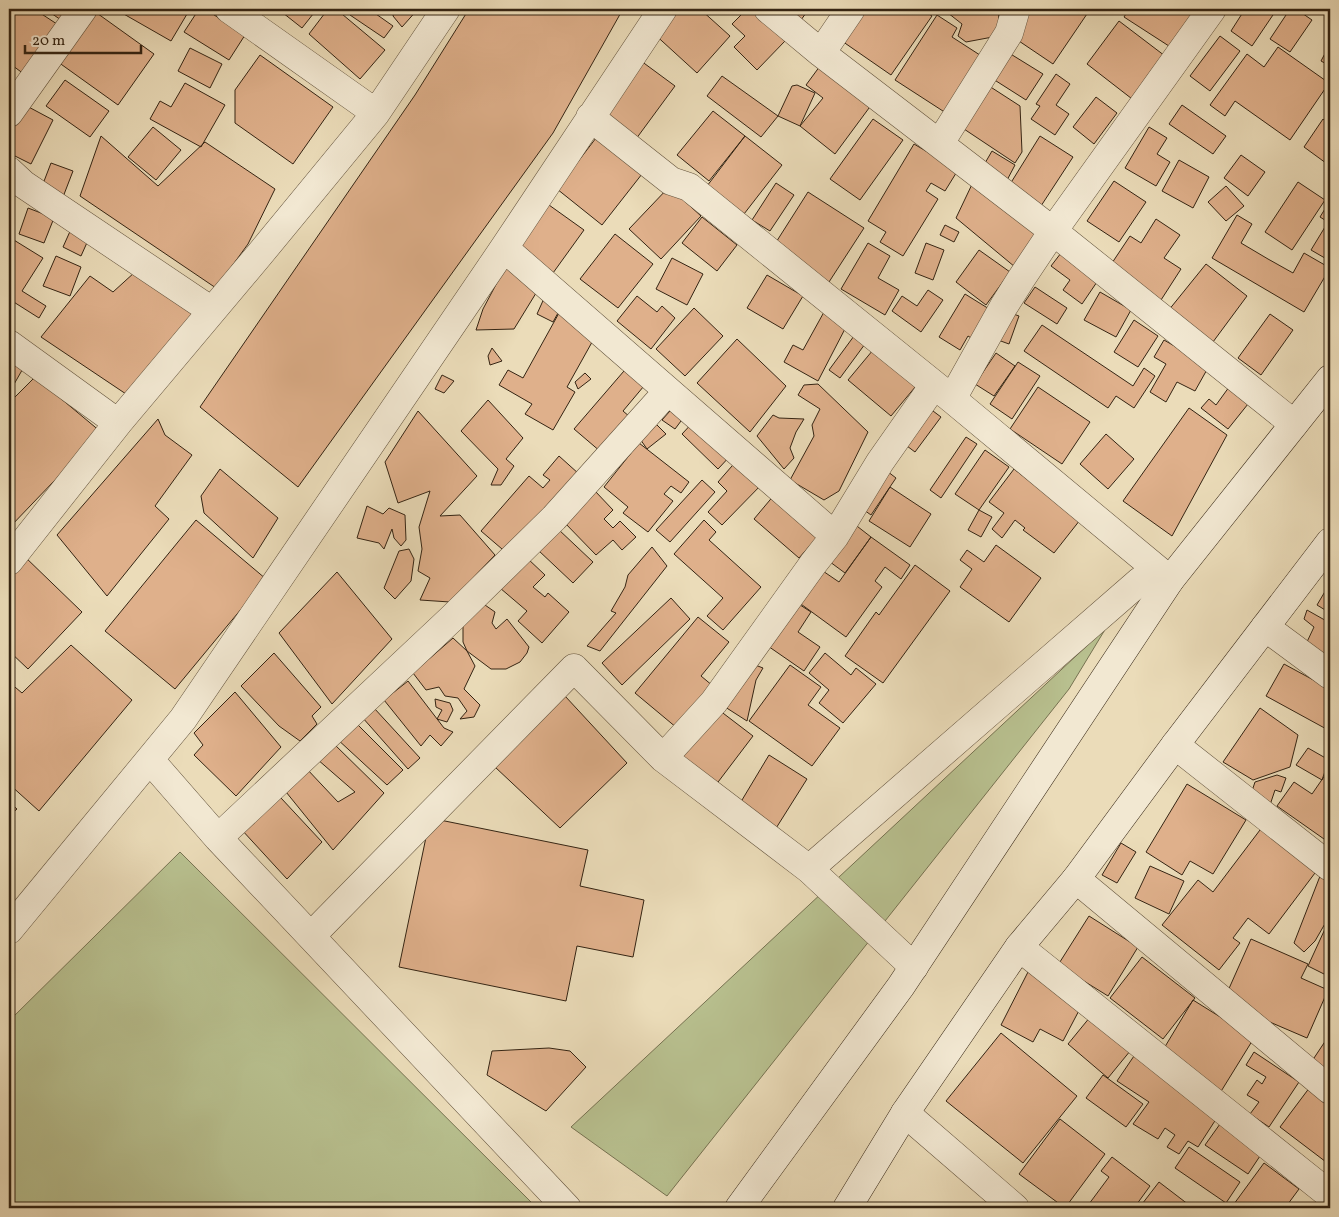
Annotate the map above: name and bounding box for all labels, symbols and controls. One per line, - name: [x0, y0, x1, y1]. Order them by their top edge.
- scale bar: [25, 22, 141, 54]
- text: 20 m: [32, 31, 65, 52]

